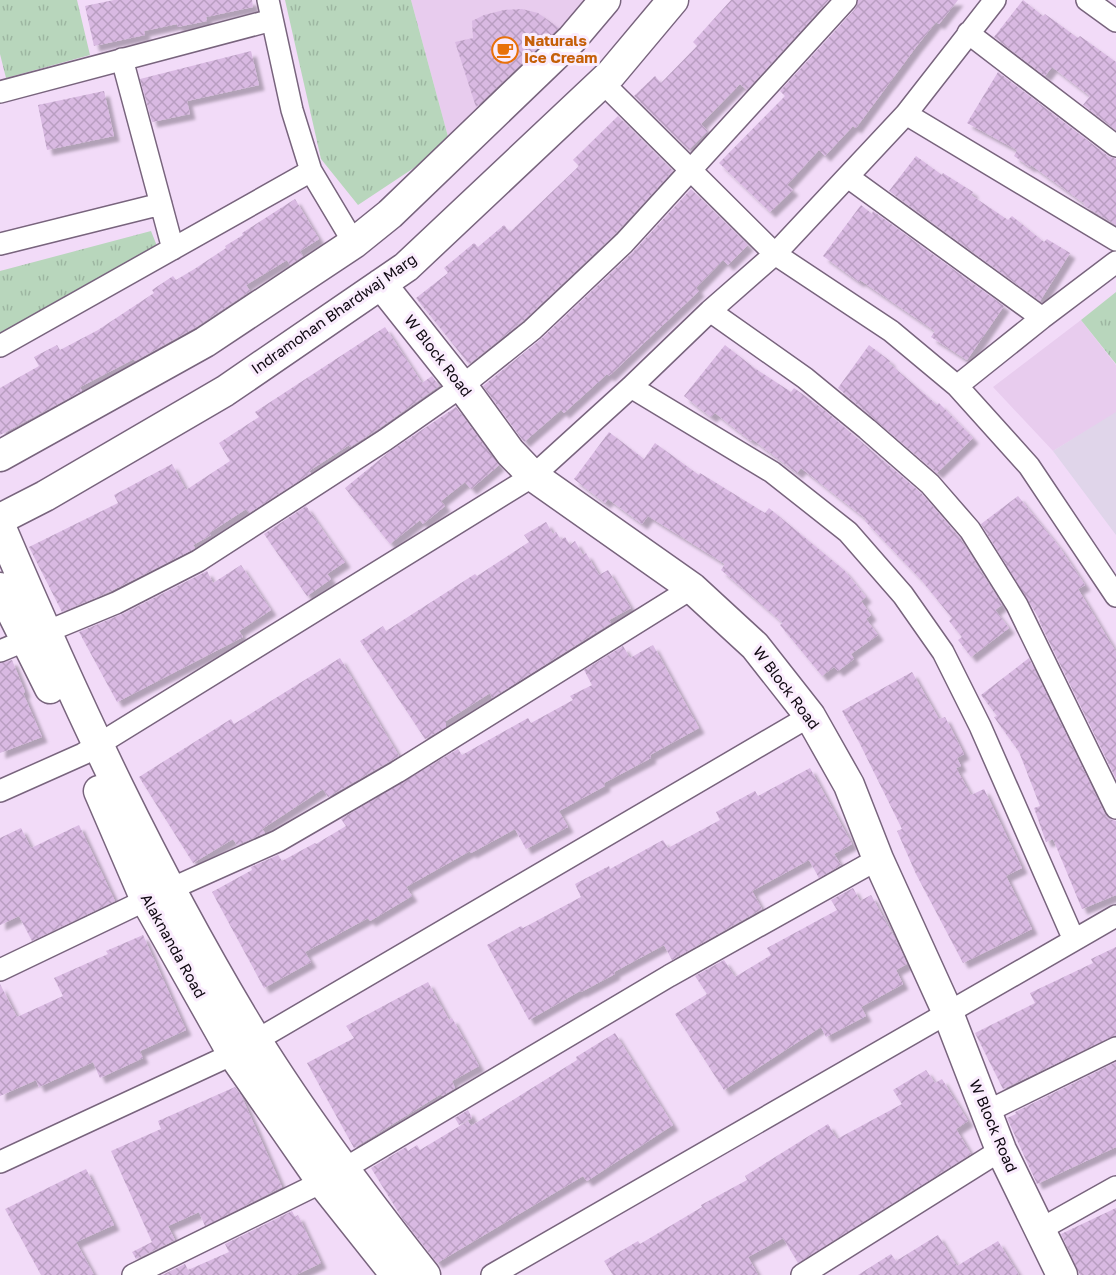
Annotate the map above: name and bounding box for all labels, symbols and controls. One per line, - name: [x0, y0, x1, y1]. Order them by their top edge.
- place label: Naturals Ice Cream: [524, 31, 597, 66]
- cafe icon: Naturals Ice Cream: [490, 35, 520, 65]
- street label: Indramohan Bhardwaj Marg: [247, 249, 419, 377]
- street label: W Block Road: [401, 311, 476, 400]
- street label: W Block Road: [750, 642, 824, 732]
- street label: Alaknanda Road: [138, 890, 210, 1001]
- street label: W Block Road: [966, 1077, 1022, 1175]

